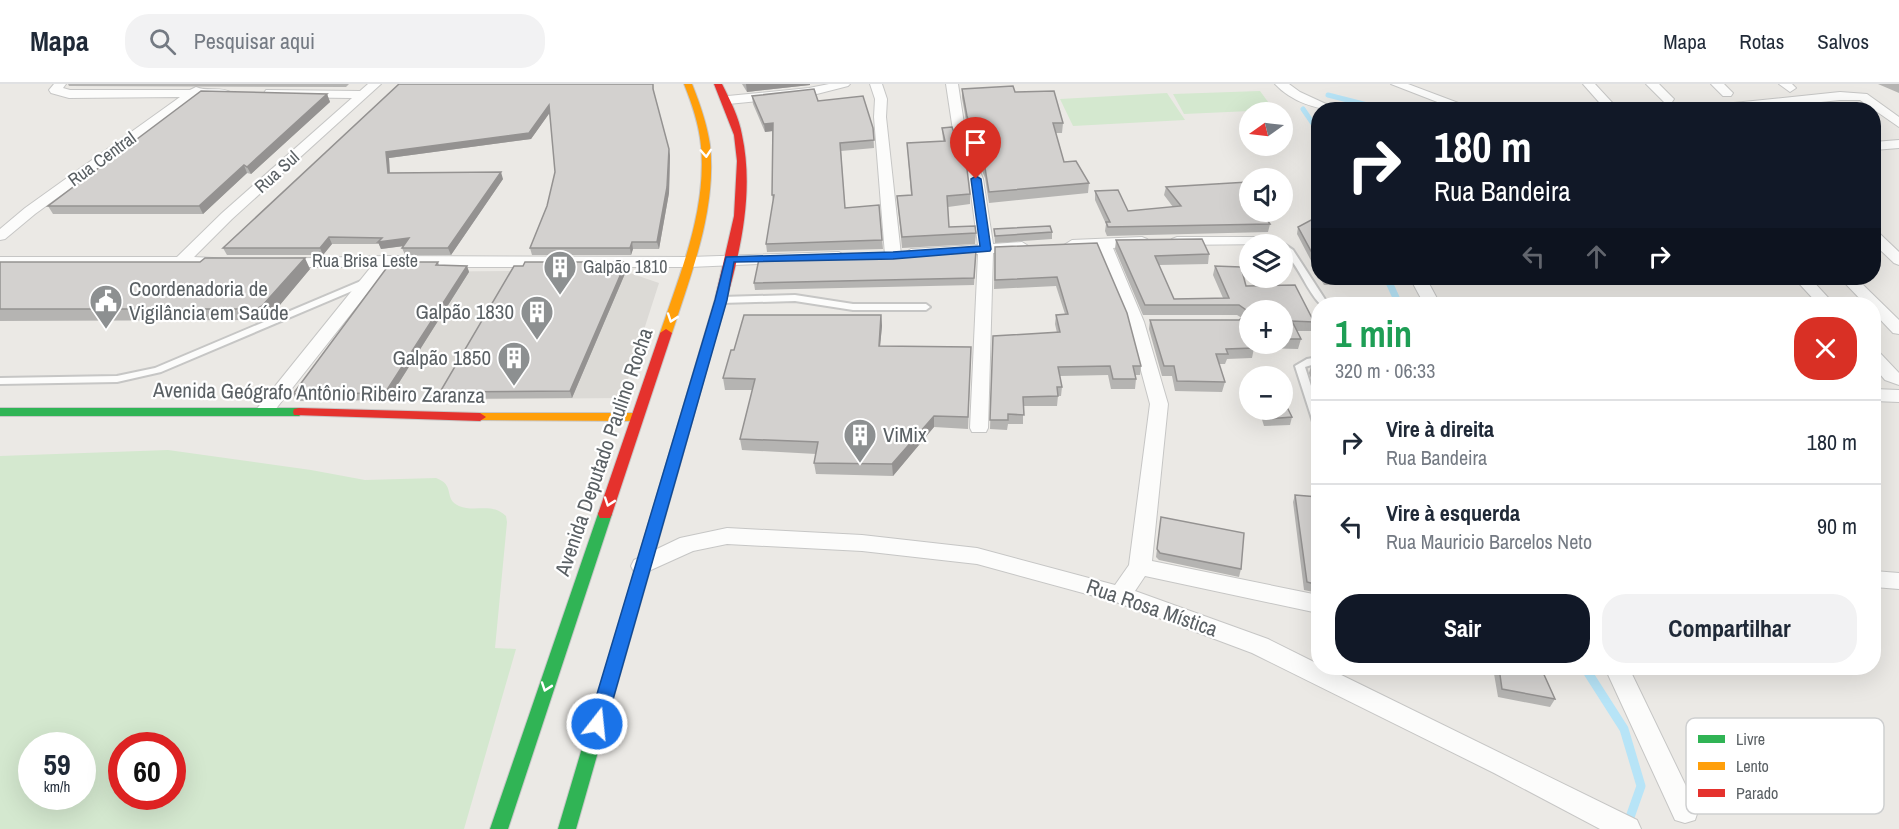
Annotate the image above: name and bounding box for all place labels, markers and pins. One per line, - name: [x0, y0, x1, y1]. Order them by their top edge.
- pin: [950, 117, 1001, 179]
- building icon: Galpão 1810: [542, 249, 578, 296]
- place label: Galpão 1810: [583, 254, 668, 279]
- place label: Coordenadoria de Vigilância em Saúde: [129, 274, 289, 327]
- public building icon: Coordenadoria de Vigilância em Saúde: [88, 283, 124, 330]
- building icon: Galpão 1830: [519, 294, 555, 341]
- place label: Galpão 1830: [415, 297, 514, 326]
- building icon: Galpão 1850: [496, 340, 532, 387]
- place label: Galpão 1850: [392, 343, 491, 372]
- building icon: ViMix: [842, 417, 878, 464]
- place label: ViMix: [883, 420, 927, 449]

